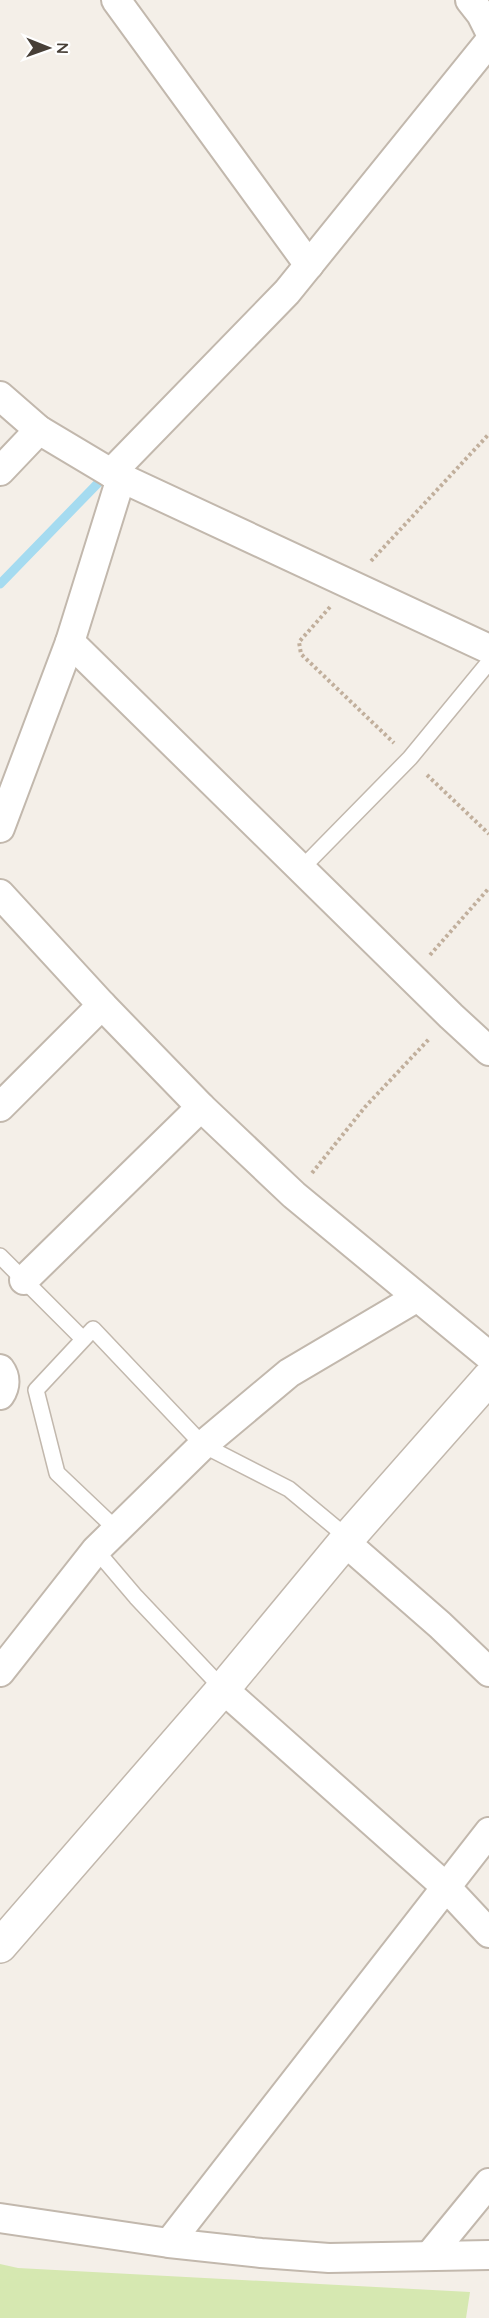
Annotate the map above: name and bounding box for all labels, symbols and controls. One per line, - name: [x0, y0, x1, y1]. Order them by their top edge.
- north arrow: [18, 18, 78, 78]
- text: N: [53, 42, 73, 54]

